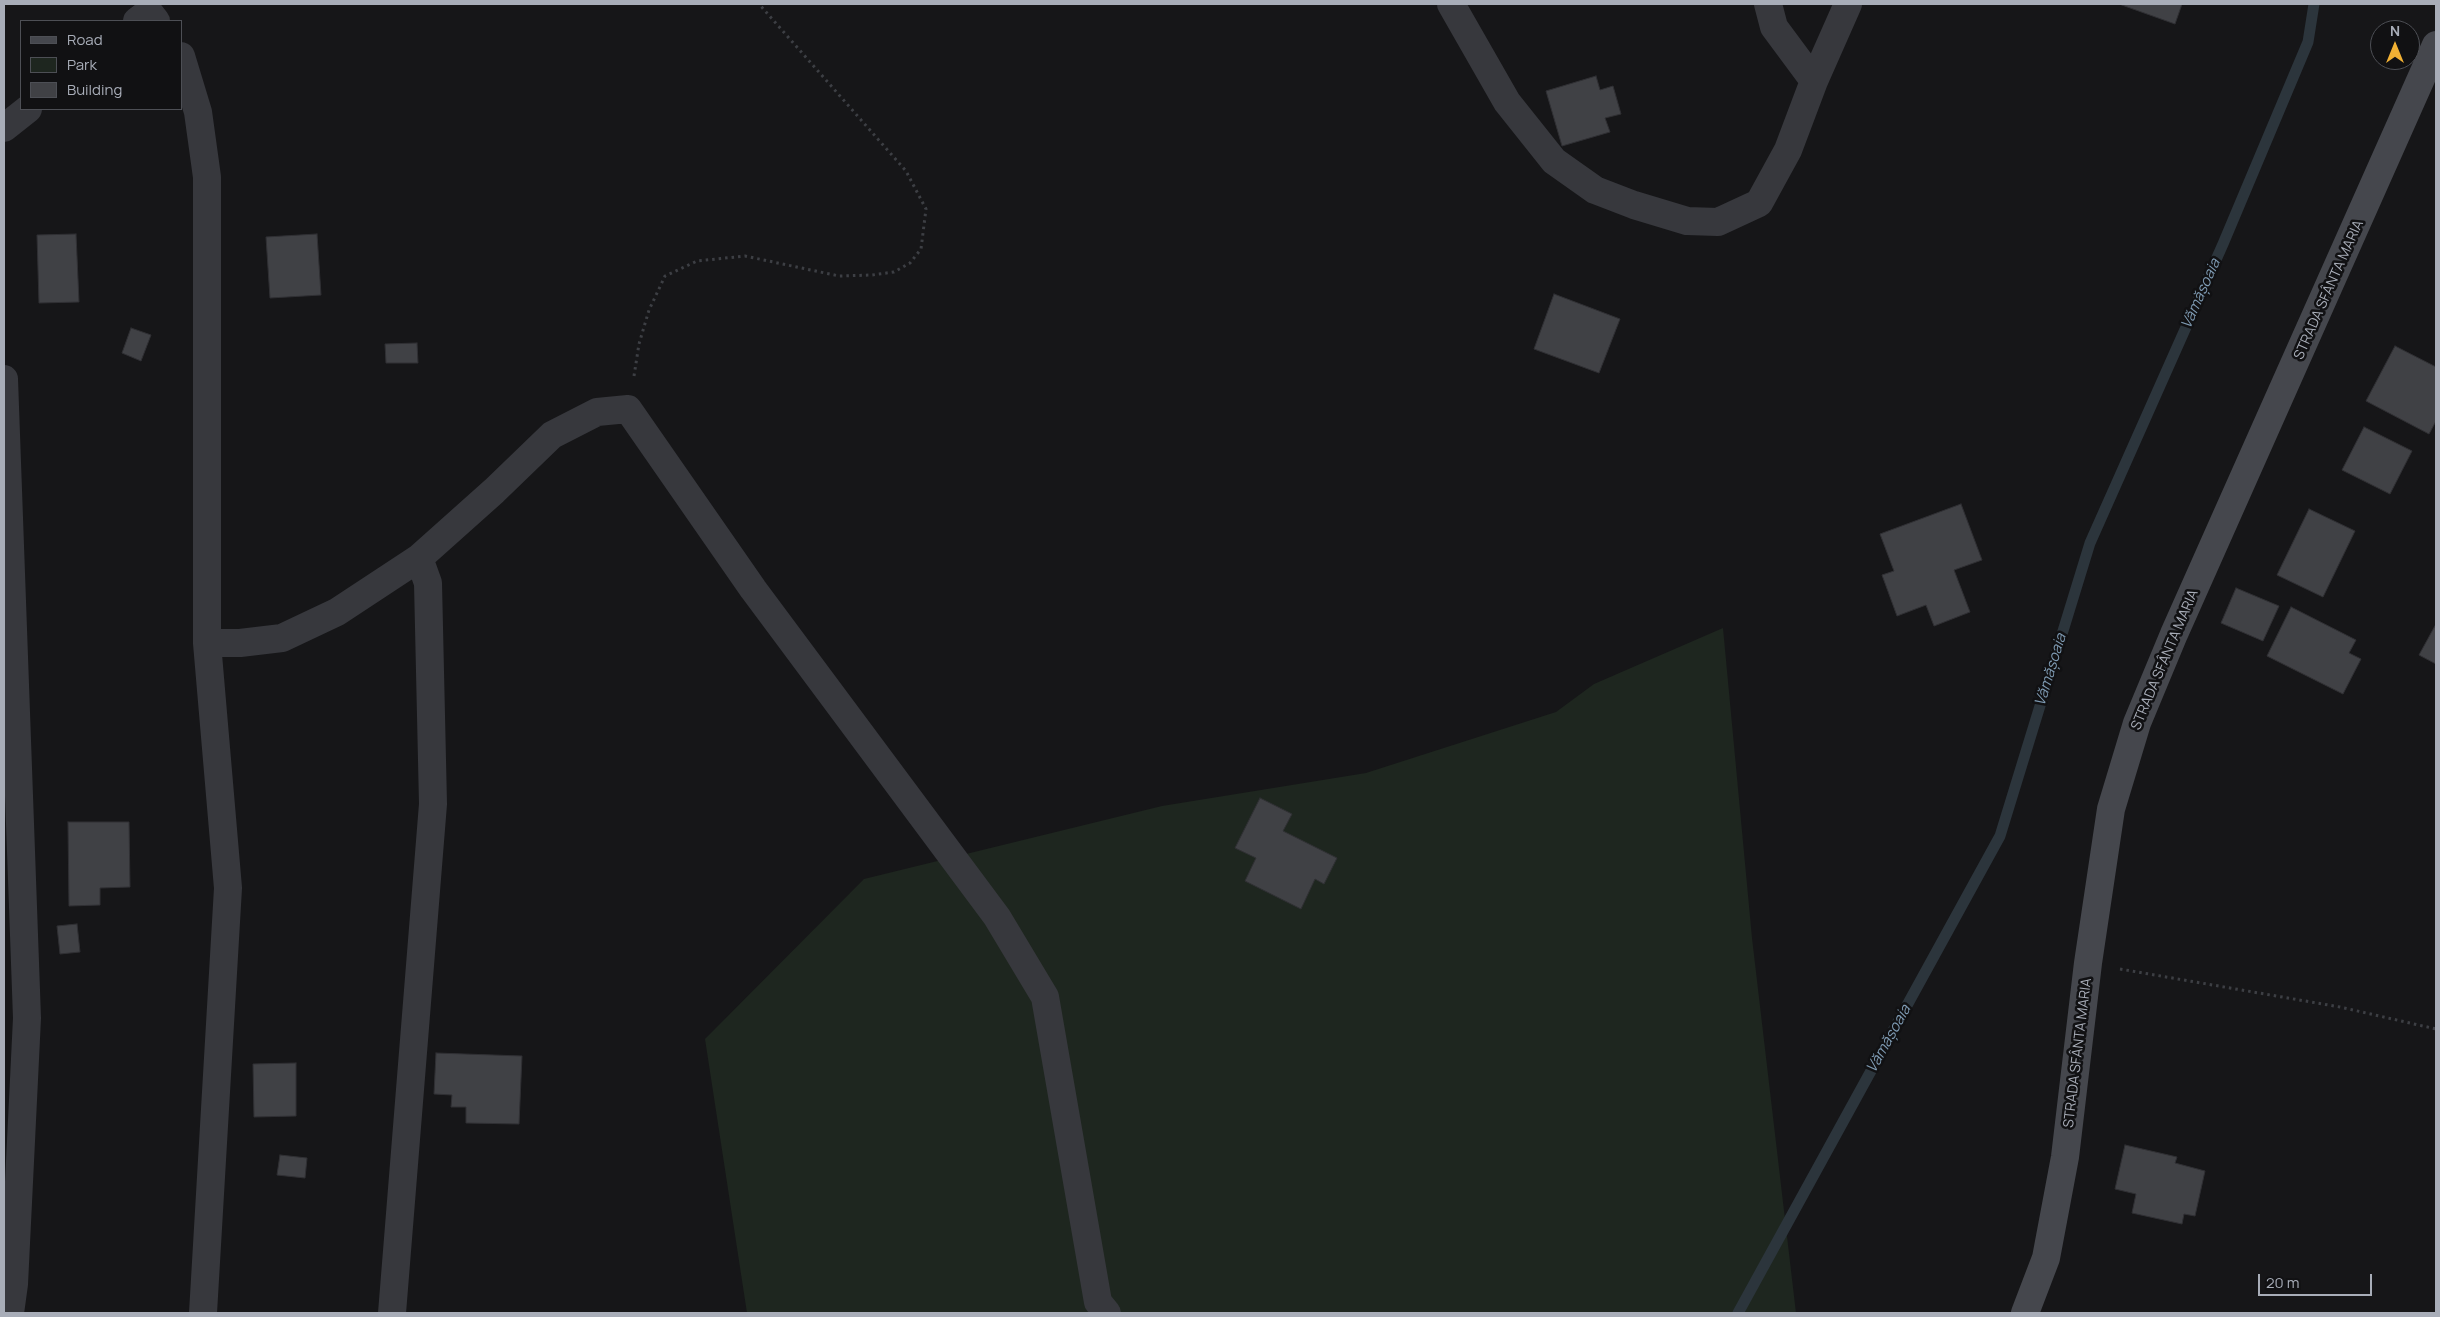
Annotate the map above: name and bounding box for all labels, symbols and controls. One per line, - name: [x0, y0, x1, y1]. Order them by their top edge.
- legend: [20, 20, 182, 110]
- north arrow: [2370, 20, 2420, 70]
- text: N: [2390, 21, 2400, 40]
- text: Road: [67, 29, 103, 50]
- text: Park: [67, 54, 97, 75]
- text: Building: [67, 79, 122, 100]
- street label: STRADA SFÂNTA MARIA: [2291, 218, 2367, 362]
- water label: Vămășoaia: [2178, 256, 2224, 332]
- street label: STRADA SFÂNTA MARIA: [2128, 587, 2202, 733]
- water label: Vămășoaia: [2031, 632, 2071, 708]
- street label: STRADA SFÂNTA MARIA: [2060, 977, 2096, 1129]
- water label: Vămășoaia: [1863, 1002, 1915, 1076]
- scale bar: [2260, 1264, 2374, 1296]
- text: 20 m: [2266, 1272, 2299, 1293]

